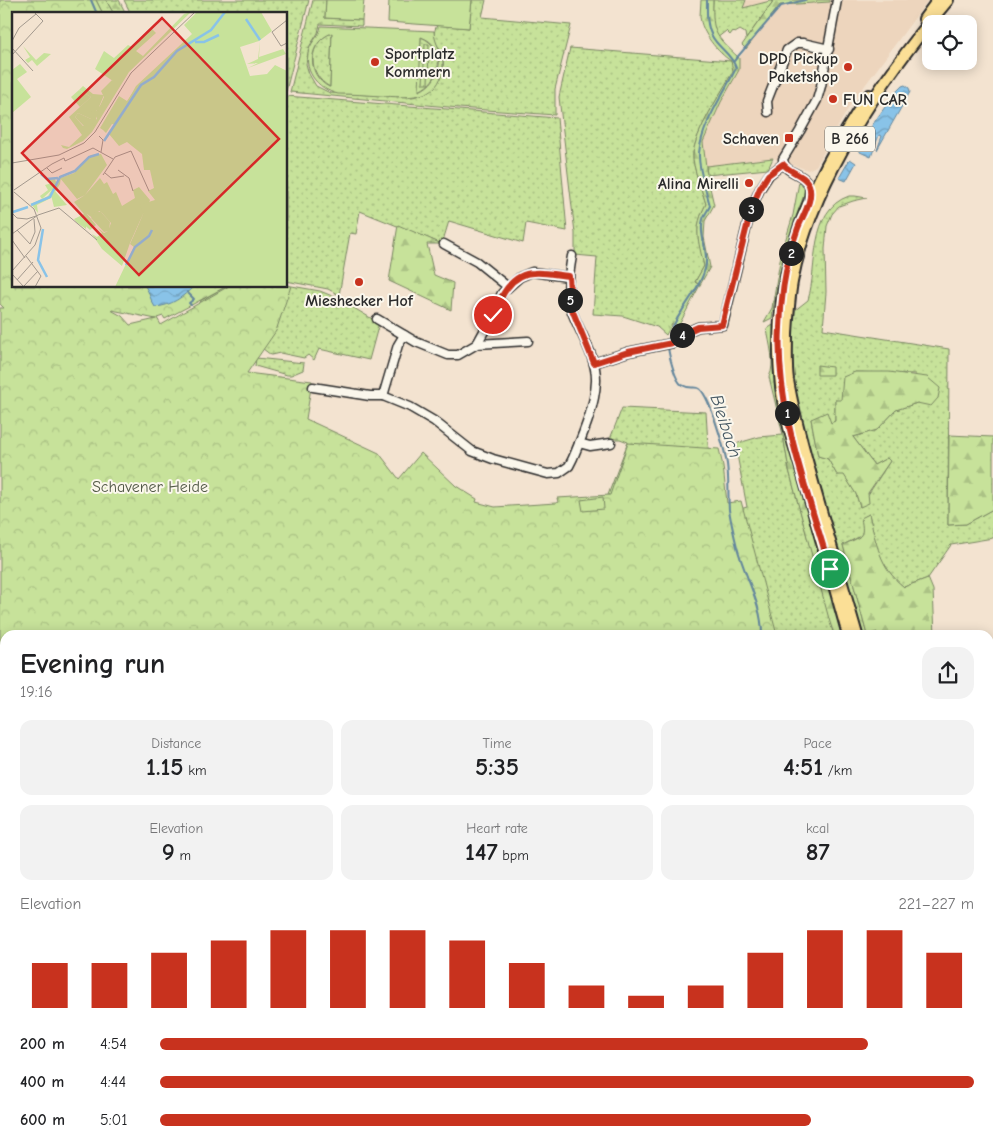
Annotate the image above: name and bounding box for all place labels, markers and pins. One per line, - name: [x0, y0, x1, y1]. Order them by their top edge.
- place label: Sportplatz Kommern: [385, 45, 455, 81]
- place label: DPD Pickup Paketshop: [759, 50, 838, 86]
- marker: Sportplatz Kommern: [369, 56, 381, 68]
- marker: DPD Pickup Paketshop: [842, 61, 854, 73]
- place label: FUN CAR: [843, 91, 908, 109]
- marker: FUN CAR: [827, 93, 839, 105]
- place label: Schaven: [723, 130, 779, 148]
- marker: Schaven: [783, 132, 795, 144]
- place label: Alina Mirelli: [658, 175, 739, 193]
- marker: Alina Mirelli: [743, 177, 755, 189]
- pin: 3: [738, 196, 764, 222]
- pin: 2: [778, 240, 804, 266]
- marker: Mieshecker Hof: [353, 276, 365, 288]
- pin: 5: [558, 288, 582, 312]
- place label: Mieshecker Hof: [305, 292, 414, 310]
- pin: [472, 294, 514, 336]
- pin: 4: [670, 322, 694, 348]
- pin: 1: [774, 400, 800, 426]
- pin: [809, 548, 851, 590]

